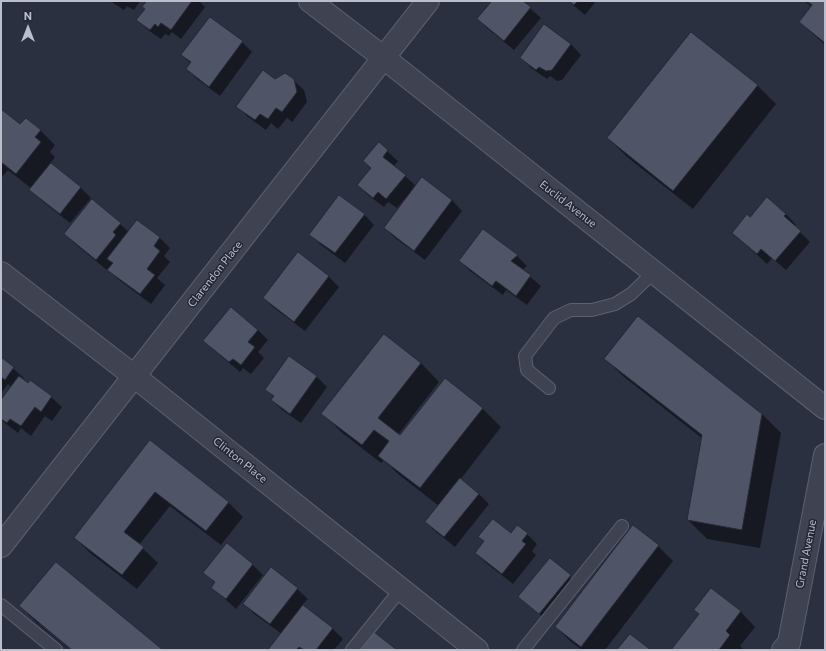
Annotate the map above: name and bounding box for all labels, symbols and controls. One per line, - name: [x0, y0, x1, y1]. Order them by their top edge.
- north arrow: [8, 8, 48, 48]
- text: N: [24, 9, 32, 22]
- street label: Euclid Avenue: [537, 178, 599, 230]
- street label: Clarendon Place: [185, 238, 245, 310]
- street label: Clinton Place: [210, 434, 270, 486]
- street label: Grand Avenue: [793, 519, 819, 589]

